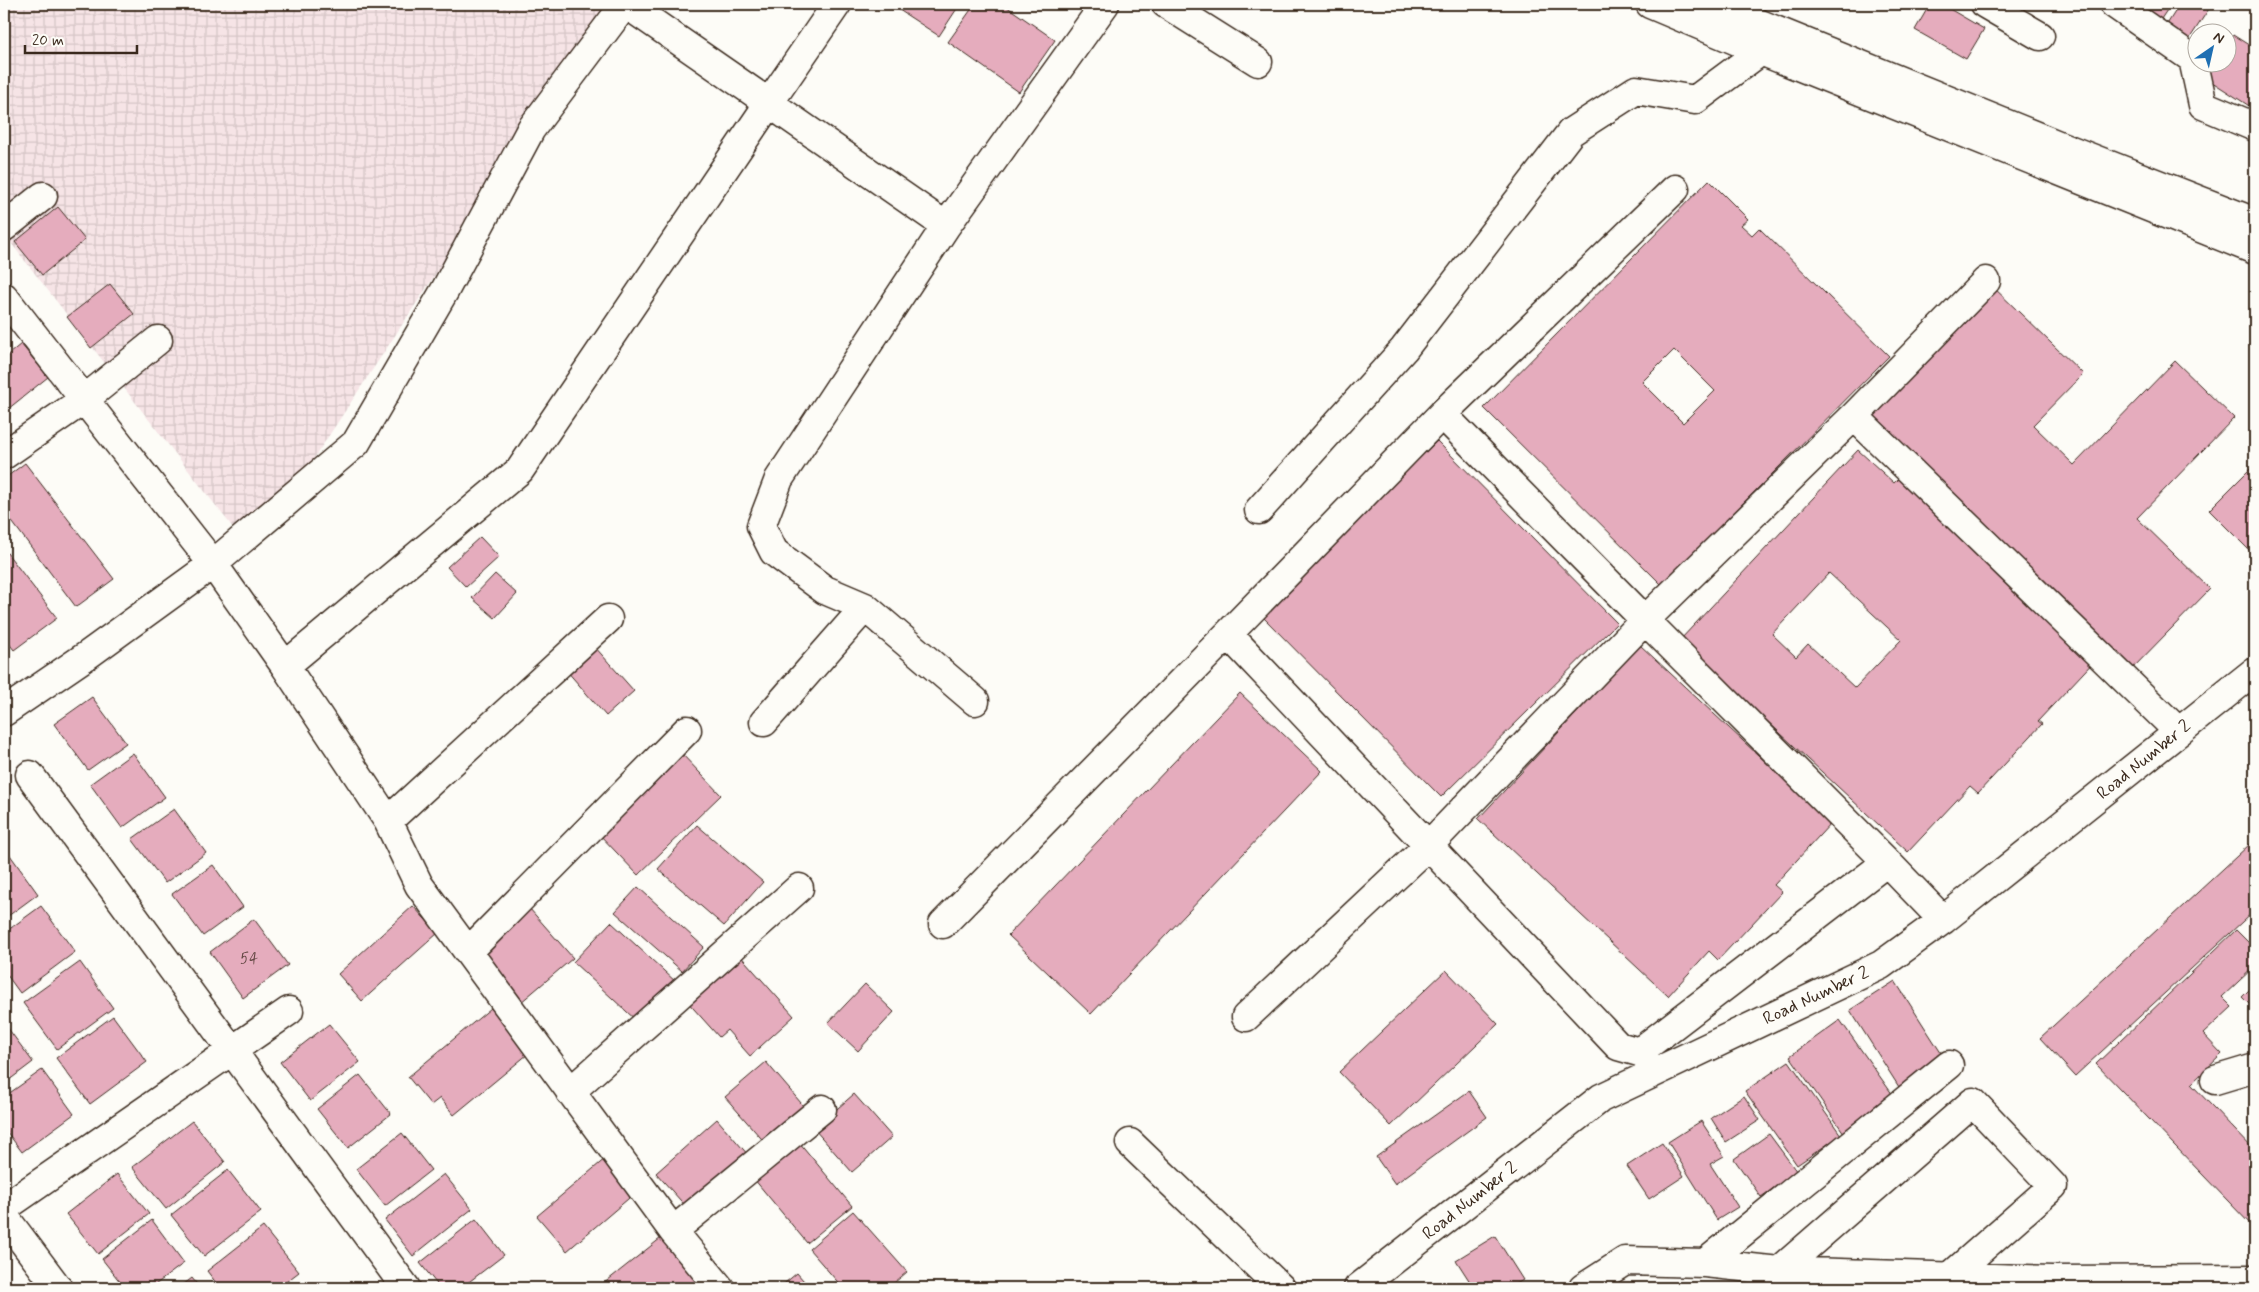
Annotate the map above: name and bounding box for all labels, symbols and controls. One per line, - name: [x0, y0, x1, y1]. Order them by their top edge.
- scale bar: [25, 22, 138, 54]
- north arrow: [2186, 22, 2236, 72]
- text: N: [2210, 28, 2228, 48]
- text: 20 m: [32, 31, 64, 51]
- street label: Road Number 2: [2092, 714, 2196, 805]
- house number: 54: [240, 949, 258, 969]
- street label: Road Number 2: [1759, 961, 1873, 1031]
- street label: Road Number 2: [1417, 1156, 1523, 1246]

